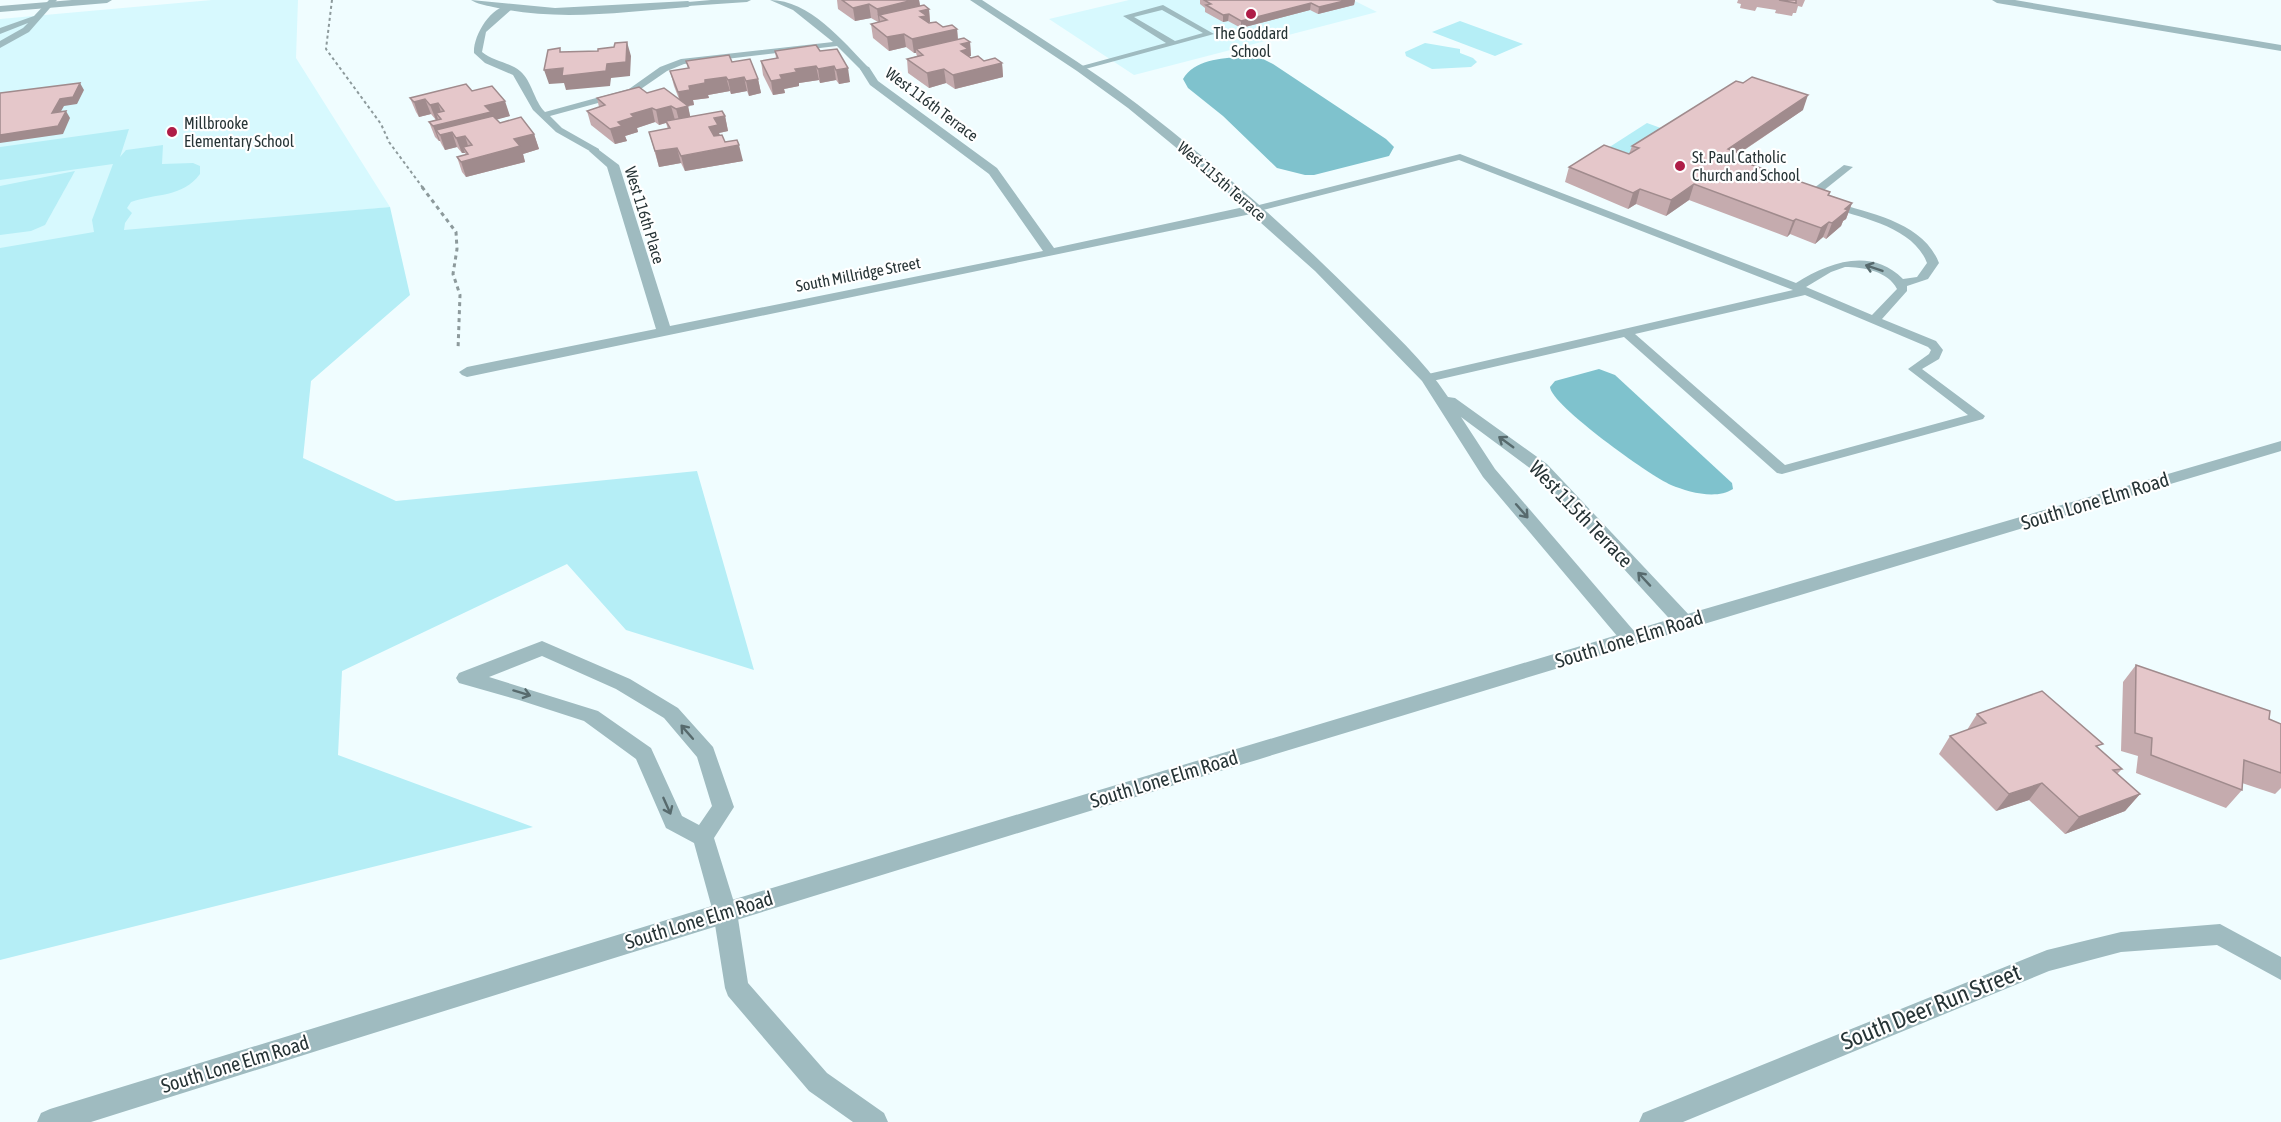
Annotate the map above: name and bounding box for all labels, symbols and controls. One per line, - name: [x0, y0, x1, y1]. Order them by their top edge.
- marker: The Goddard School: [1244, 7, 1258, 21]
- place label: The Goddard School: [1214, 24, 1288, 60]
- street label: West 116th Terrace: [882, 63, 982, 145]
- place label: Millbrooke Elementary School: [184, 114, 295, 151]
- marker: Millbrooke Elementary School: [165, 125, 179, 139]
- street label: West 115th Terrace: [1174, 138, 1270, 224]
- place label: St. Paul Catholic Church and School: [1692, 148, 1801, 184]
- marker: St. Paul Catholic Church and School: [1673, 159, 1687, 173]
- street label: West 116th Place: [622, 164, 668, 266]
- street label: South Millridge Street: [794, 253, 922, 296]
- one-way arrow: [1865, 261, 1884, 272]
- one-way arrow: [1498, 436, 1514, 449]
- street label: West 115th Terrace: [1525, 456, 1638, 572]
- street label: South Lone Elm Road: [2018, 467, 2172, 534]
- one-way arrow: [1515, 503, 1528, 519]
- one-way arrow: [1637, 572, 1651, 587]
- street label: South Lone Elm Road: [1552, 605, 1706, 672]
- one-way arrow: [512, 688, 531, 699]
- one-way arrow: [680, 725, 694, 740]
- street label: South Lone Elm Road: [1087, 745, 1241, 812]
- one-way arrow: [662, 797, 674, 815]
- street label: South Lone Elm Road: [622, 886, 776, 953]
- street label: South Deer Run Street: [1837, 958, 2025, 1055]
- street label: South Lone Elm Road: [158, 1030, 312, 1097]

